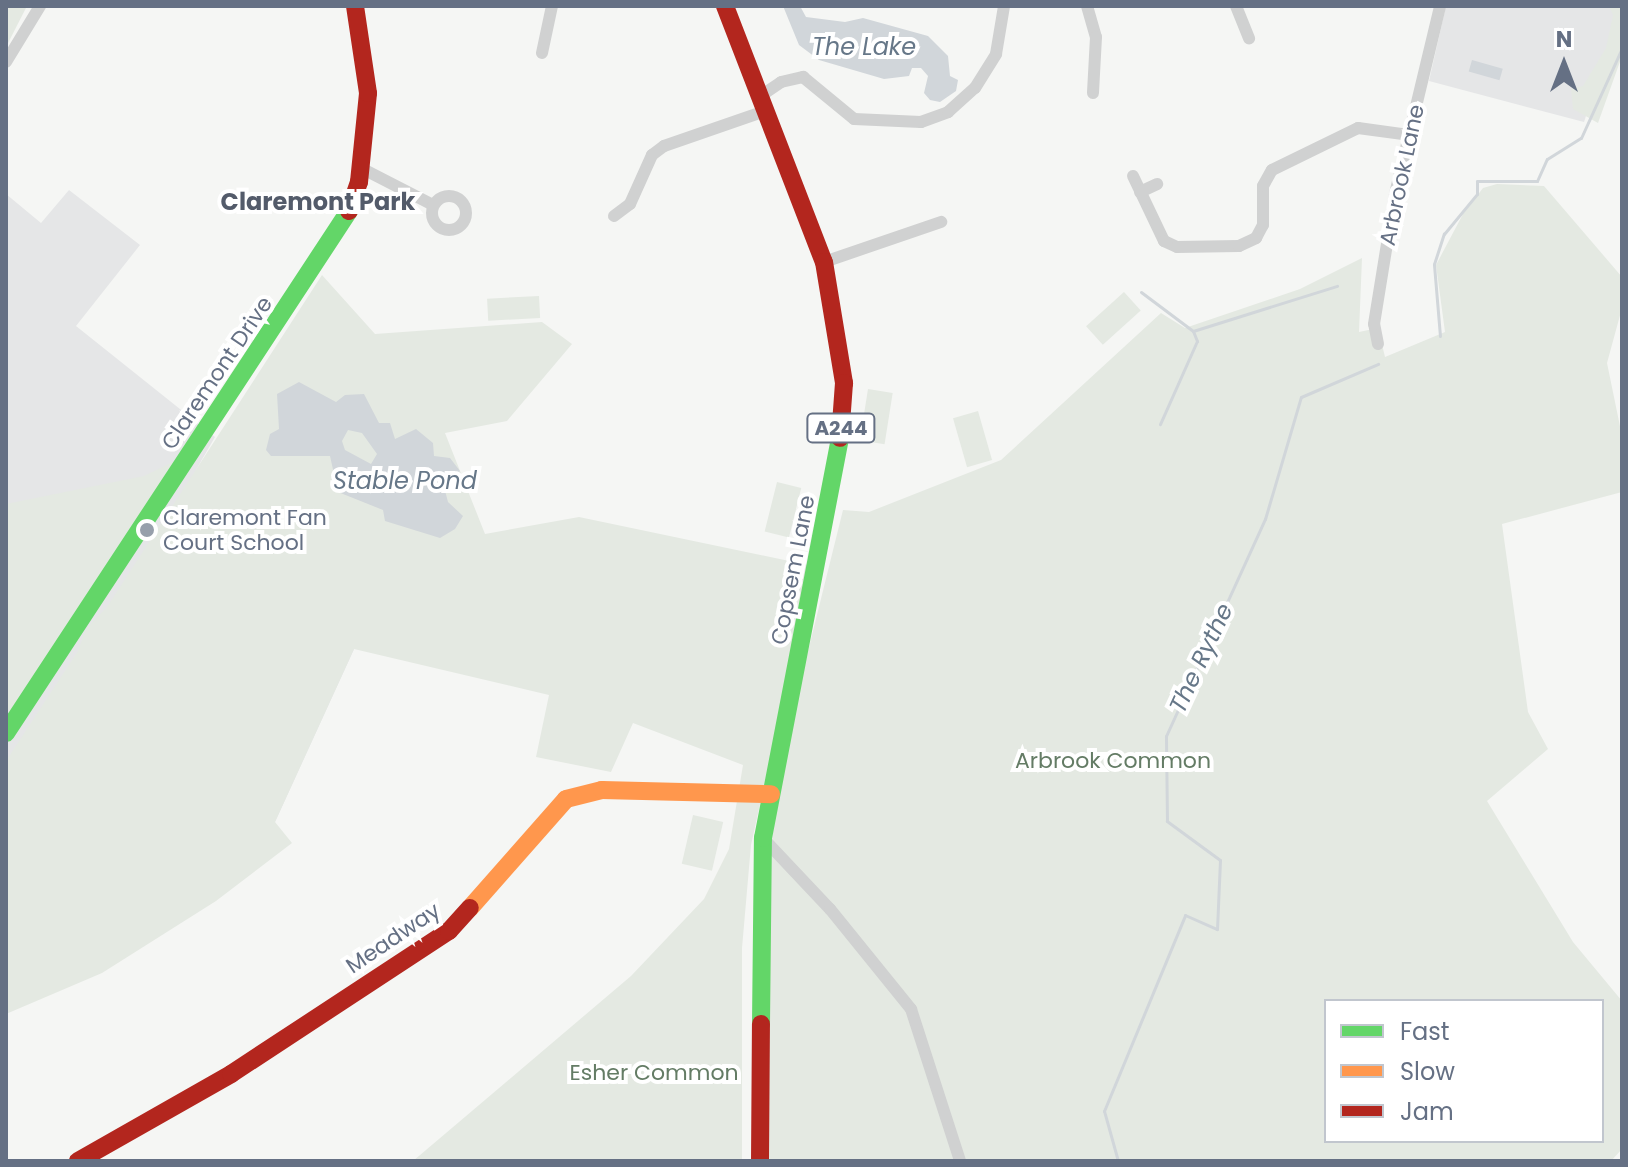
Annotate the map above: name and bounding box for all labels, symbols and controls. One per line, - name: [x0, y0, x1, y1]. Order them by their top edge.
- north arrow: [1524, 24, 1604, 104]
- text: N: [1556, 24, 1572, 55]
- water label: The Lake: [812, 33, 916, 61]
- street label: Arbrook Lane: [1374, 102, 1430, 248]
- district label: Claremont Park: [221, 188, 415, 216]
- street label: Claremont Drive: [156, 291, 278, 455]
- road number: A244: [805, 412, 877, 444]
- water label: Stable Pond: [333, 467, 477, 495]
- street label: Copsem Lane: [766, 493, 820, 647]
- place label: Claremont Fan Court School: [163, 504, 327, 556]
- marker: Claremont Fan Court School: [138, 521, 156, 539]
- water label: The Rythe: [1163, 599, 1239, 717]
- park label: Arbrook Common: [1015, 748, 1211, 774]
- street label: Meadway: [341, 897, 445, 979]
- legend: [1324, 999, 1604, 1143]
- text: Fast: [1400, 1015, 1450, 1048]
- text: Slow: [1400, 1055, 1455, 1088]
- park label: Esher Common: [569, 1060, 739, 1086]
- text: Jam: [1400, 1095, 1454, 1128]

